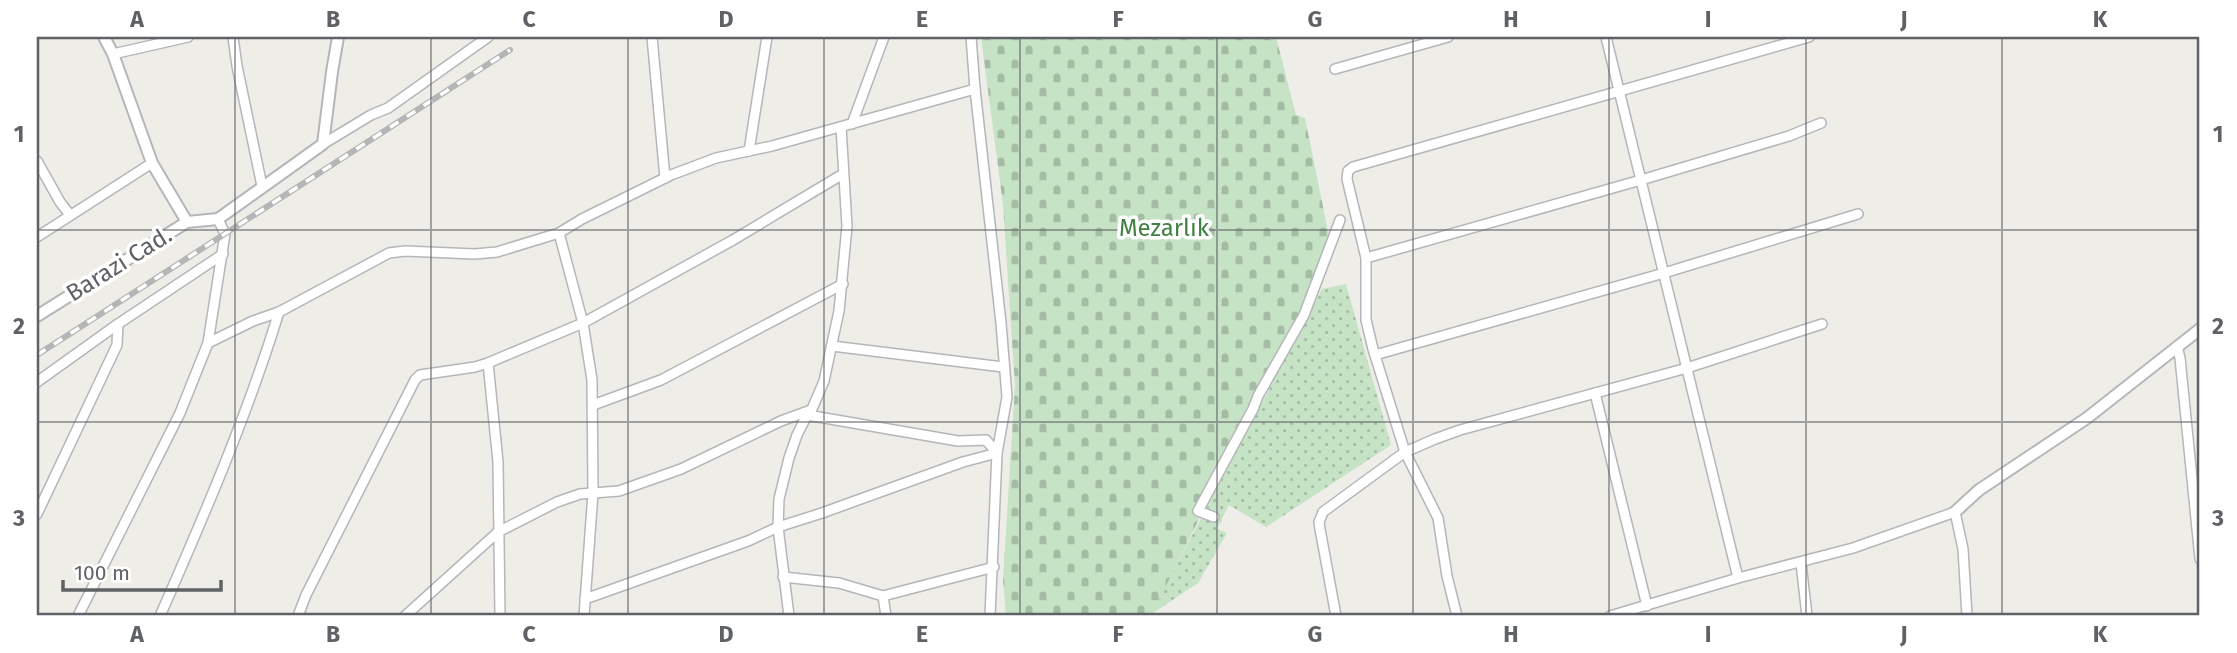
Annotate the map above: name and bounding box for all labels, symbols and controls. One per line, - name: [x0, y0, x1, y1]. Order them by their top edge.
- text: A: [129, 5, 144, 33]
- text: B: [326, 5, 340, 33]
- text: C: [522, 5, 536, 33]
- text: D: [719, 5, 734, 33]
- text: E: [916, 5, 928, 33]
- text: F: [1112, 5, 1124, 33]
- text: G: [1308, 5, 1322, 33]
- text: H: [1503, 5, 1519, 33]
- text: I: [1705, 5, 1711, 33]
- text: J: [1899, 5, 1908, 33]
- text: K: [2093, 5, 2108, 33]
- text: 1: [14, 120, 24, 148]
- text: 1: [2213, 120, 2223, 148]
- park label: Mezarlık: [1119, 214, 1210, 242]
- street label: Barazi Cad.: [61, 221, 177, 307]
- text: 2: [13, 312, 25, 340]
- text: 2: [2212, 312, 2224, 340]
- text: 3: [12, 504, 25, 532]
- text: 3: [2211, 504, 2224, 532]
- scale bar: [63, 548, 220, 592]
- text: 100 m: [74, 560, 130, 586]
- text: A: [129, 620, 144, 648]
- text: B: [326, 620, 340, 648]
- text: C: [522, 620, 536, 648]
- text: D: [719, 620, 734, 648]
- text: E: [916, 620, 928, 648]
- text: F: [1112, 620, 1124, 648]
- text: G: [1308, 620, 1322, 648]
- text: H: [1503, 620, 1519, 648]
- text: I: [1705, 620, 1711, 648]
- text: J: [1899, 620, 1908, 648]
- text: K: [2093, 620, 2108, 648]

